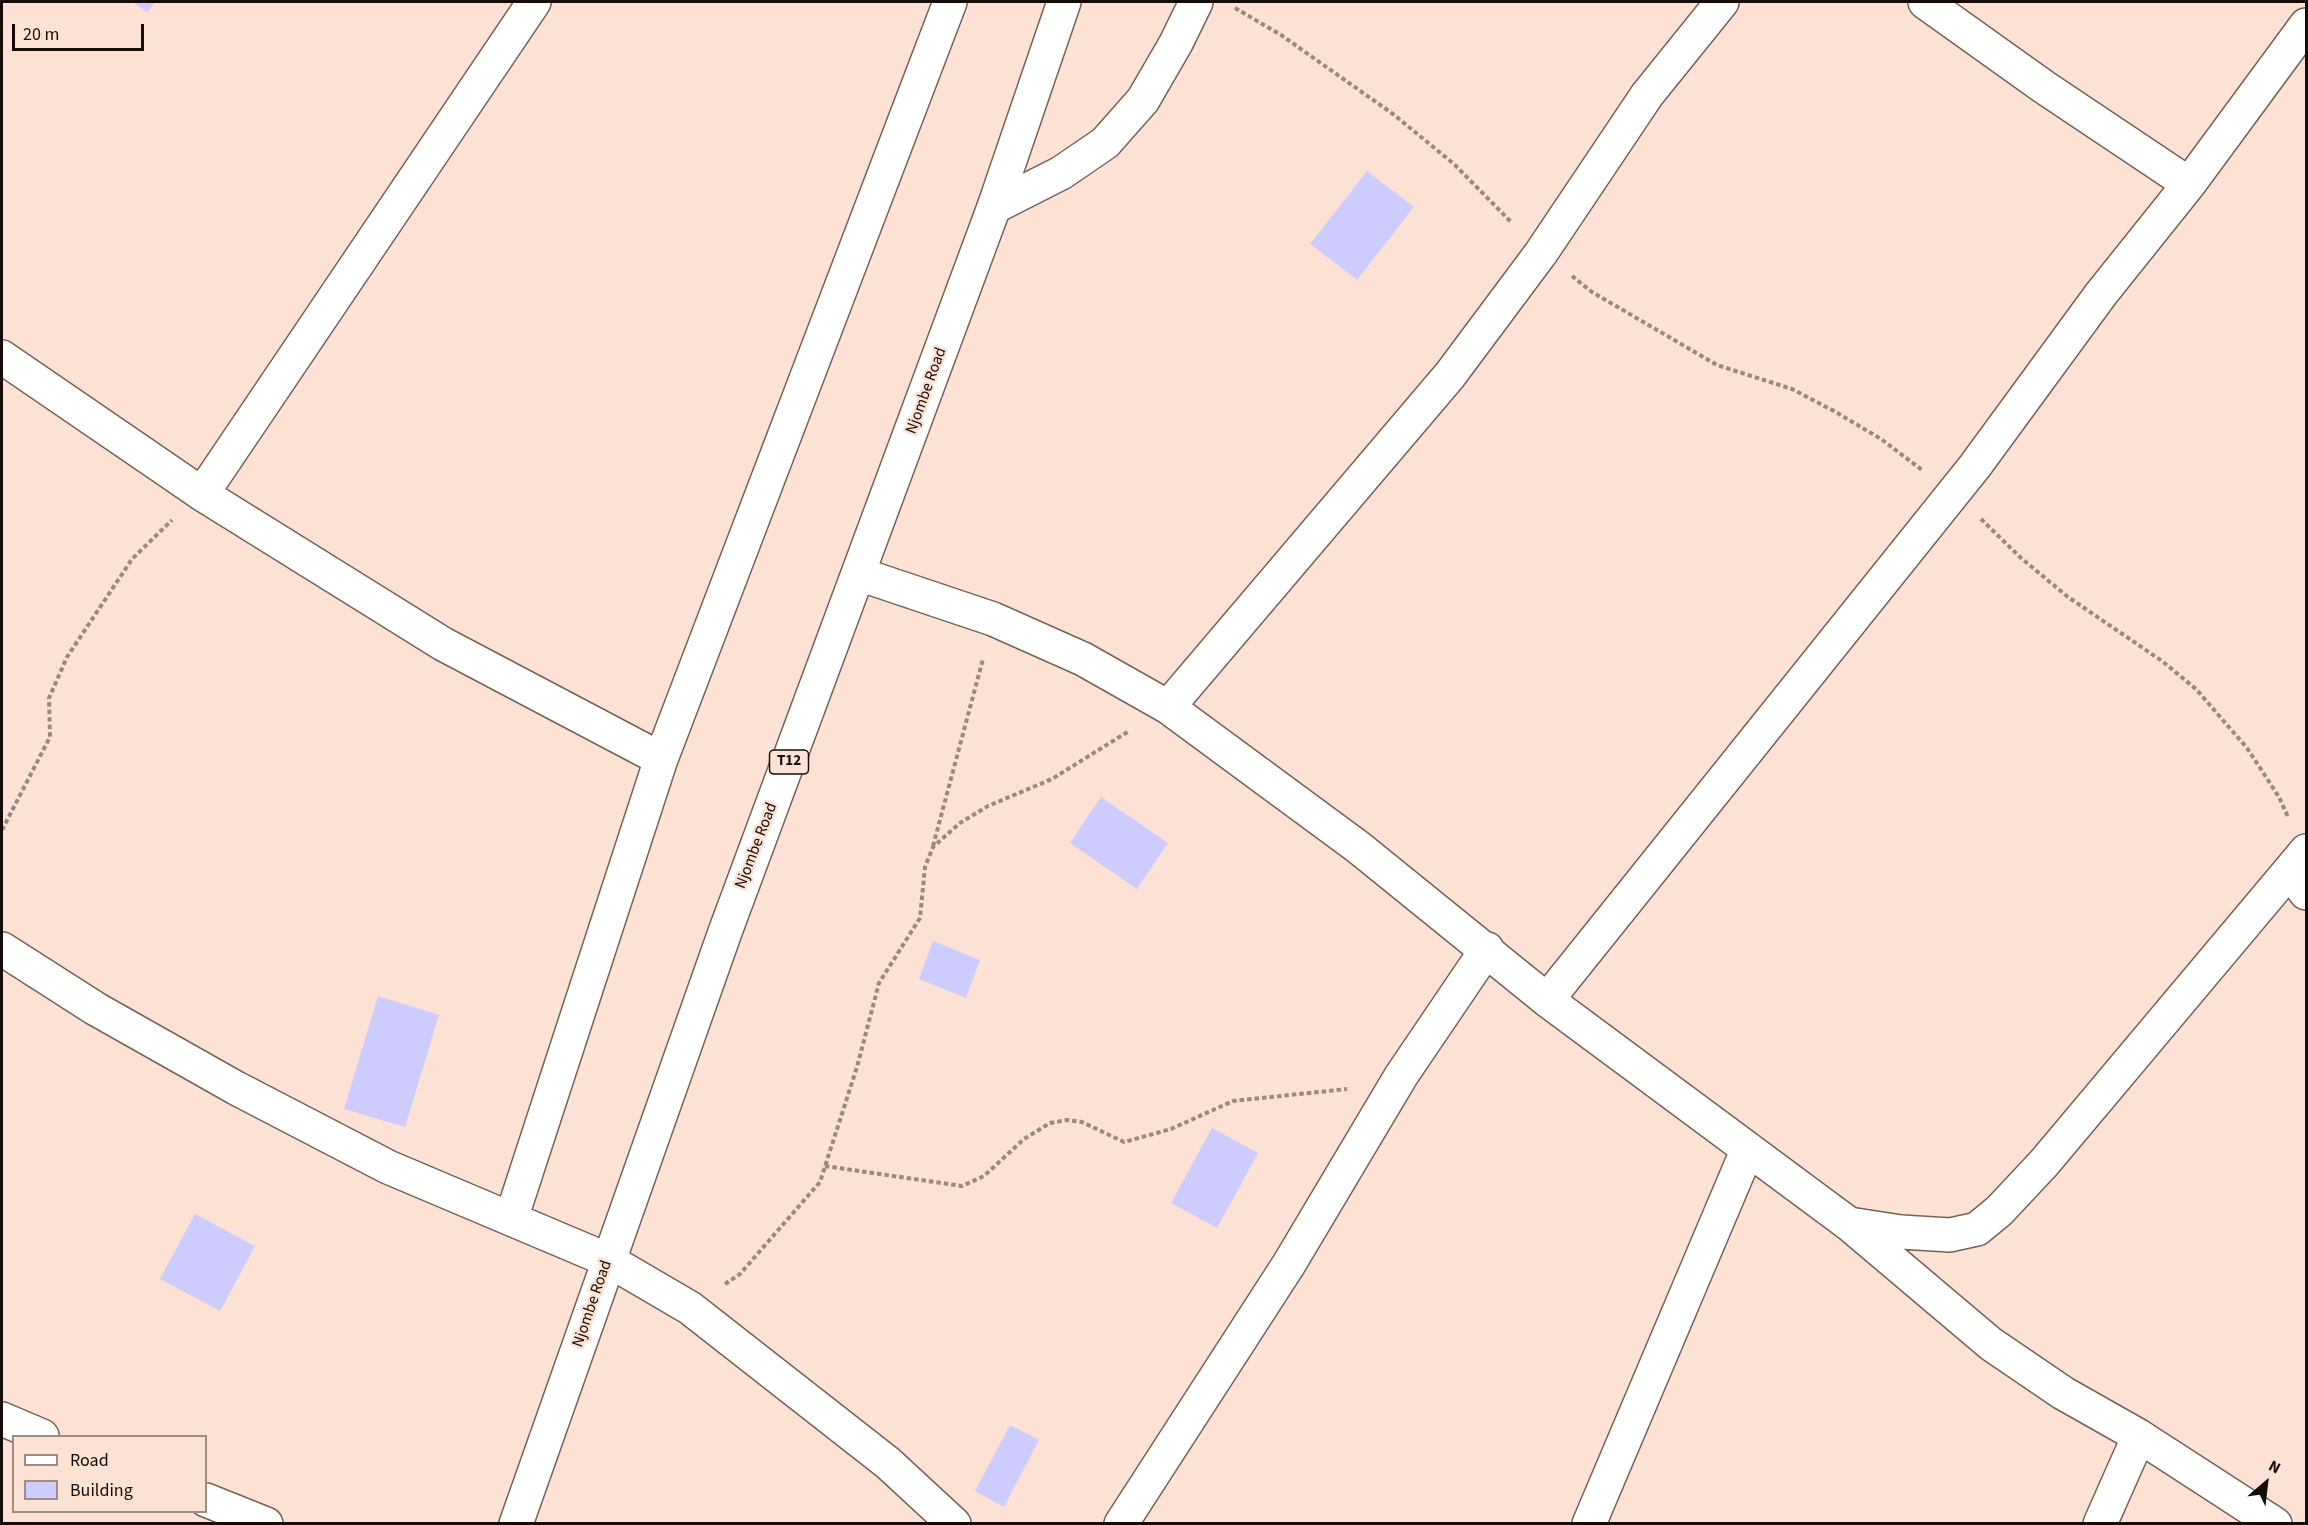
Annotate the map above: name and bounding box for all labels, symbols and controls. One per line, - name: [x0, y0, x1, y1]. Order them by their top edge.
- scale bar: [15, 12, 147, 50]
- text: 20 m: [23, 22, 59, 47]
- street label: Njombe Road: [902, 345, 952, 437]
- road number: T12: [770, 750, 808, 774]
- street label: Njombe Road: [732, 800, 782, 892]
- street label: Njombe Road: [569, 1258, 617, 1350]
- legend: [12, 1435, 207, 1513]
- text: Road: [70, 1448, 109, 1473]
- north arrow: [2236, 1453, 2296, 1513]
- text: N: [2265, 1455, 2284, 1479]
- text: Building: [70, 1478, 133, 1503]

